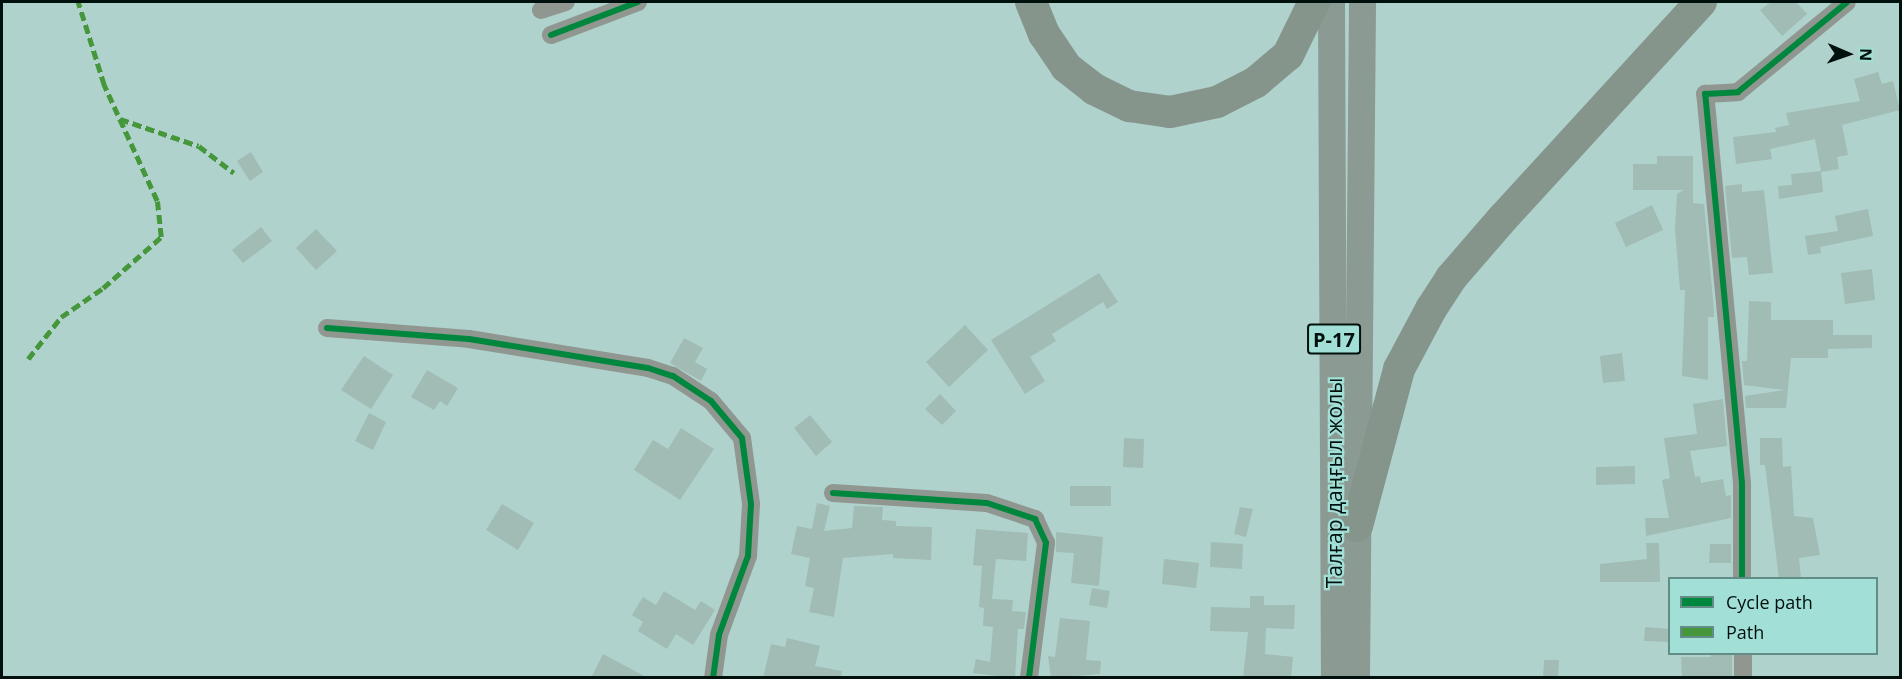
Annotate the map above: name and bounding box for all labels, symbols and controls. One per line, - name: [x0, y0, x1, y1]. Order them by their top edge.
- north arrow: [1818, 24, 1878, 84]
- text: N: [1855, 48, 1877, 62]
- road number: P-17: [1307, 322, 1361, 356]
- street label: Талғар даңғыл жолы: [1321, 378, 1347, 588]
- legend: [1668, 577, 1878, 655]
- text: Cycle path: [1726, 590, 1813, 614]
- text: Path: [1726, 620, 1764, 644]

